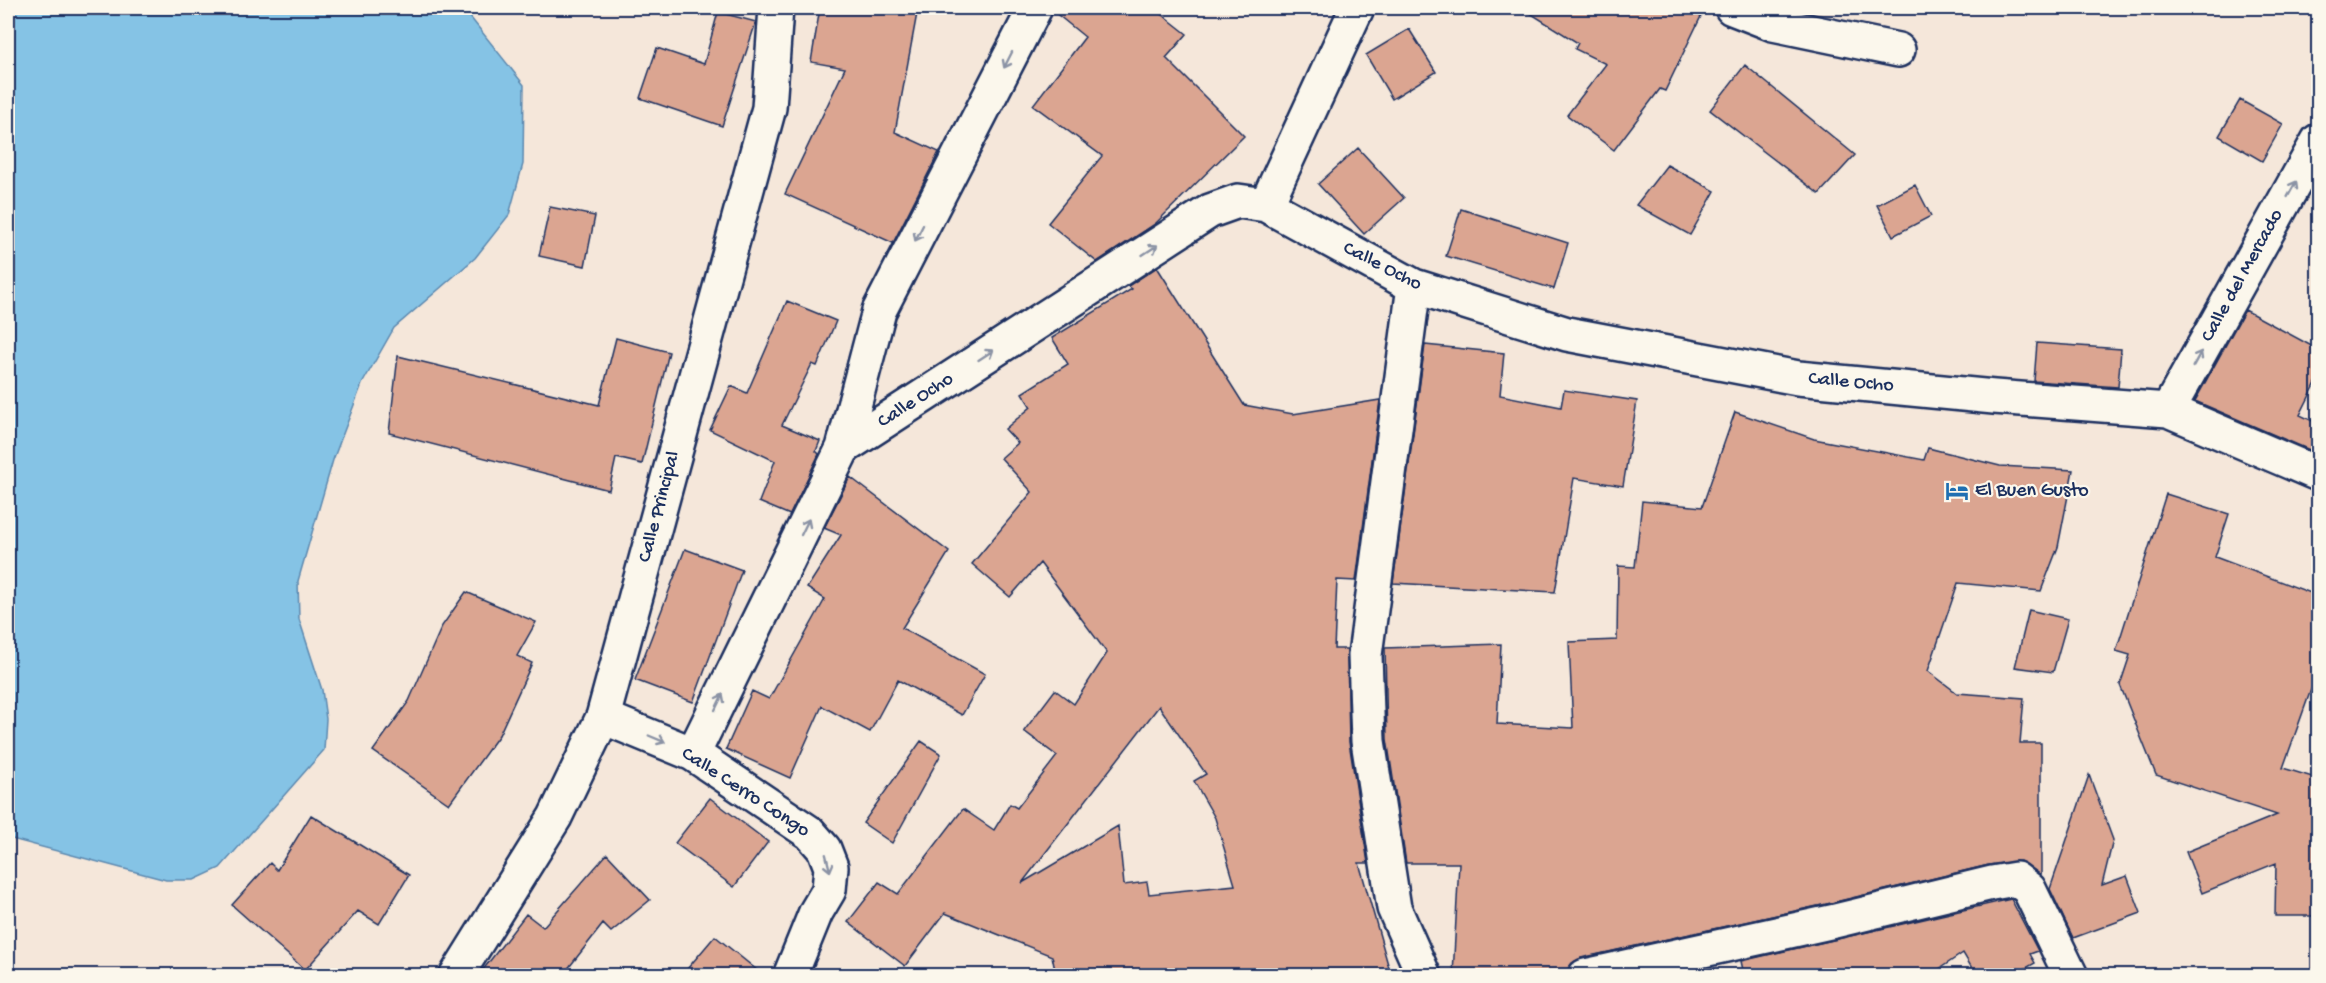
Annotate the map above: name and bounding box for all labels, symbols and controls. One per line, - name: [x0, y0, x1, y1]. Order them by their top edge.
- one-way arrow: [1002, 50, 1013, 68]
- one-way arrow: [2286, 181, 2298, 198]
- street label: Calle del Mercado: [2197, 206, 2289, 346]
- one-way arrow: [913, 224, 925, 241]
- street label: Calle Ocho: [1339, 237, 1425, 297]
- one-way arrow: [1141, 243, 1158, 255]
- one-way arrow: [977, 349, 994, 361]
- one-way arrow: [2192, 351, 2203, 369]
- street label: Calle Ocho: [874, 368, 958, 434]
- street label: Calle Ocho: [1807, 368, 1895, 398]
- street label: Calle Principal: [634, 449, 686, 565]
- hotel icon: El Buen Gusto: [1944, 478, 1970, 504]
- place label: El Buen Gusto: [1975, 480, 2089, 503]
- one-way arrow: [799, 518, 811, 536]
- one-way arrow: [714, 693, 725, 711]
- one-way arrow: [647, 734, 666, 745]
- street label: Calle Cerro Congo: [676, 743, 814, 843]
- one-way arrow: [822, 853, 834, 872]

